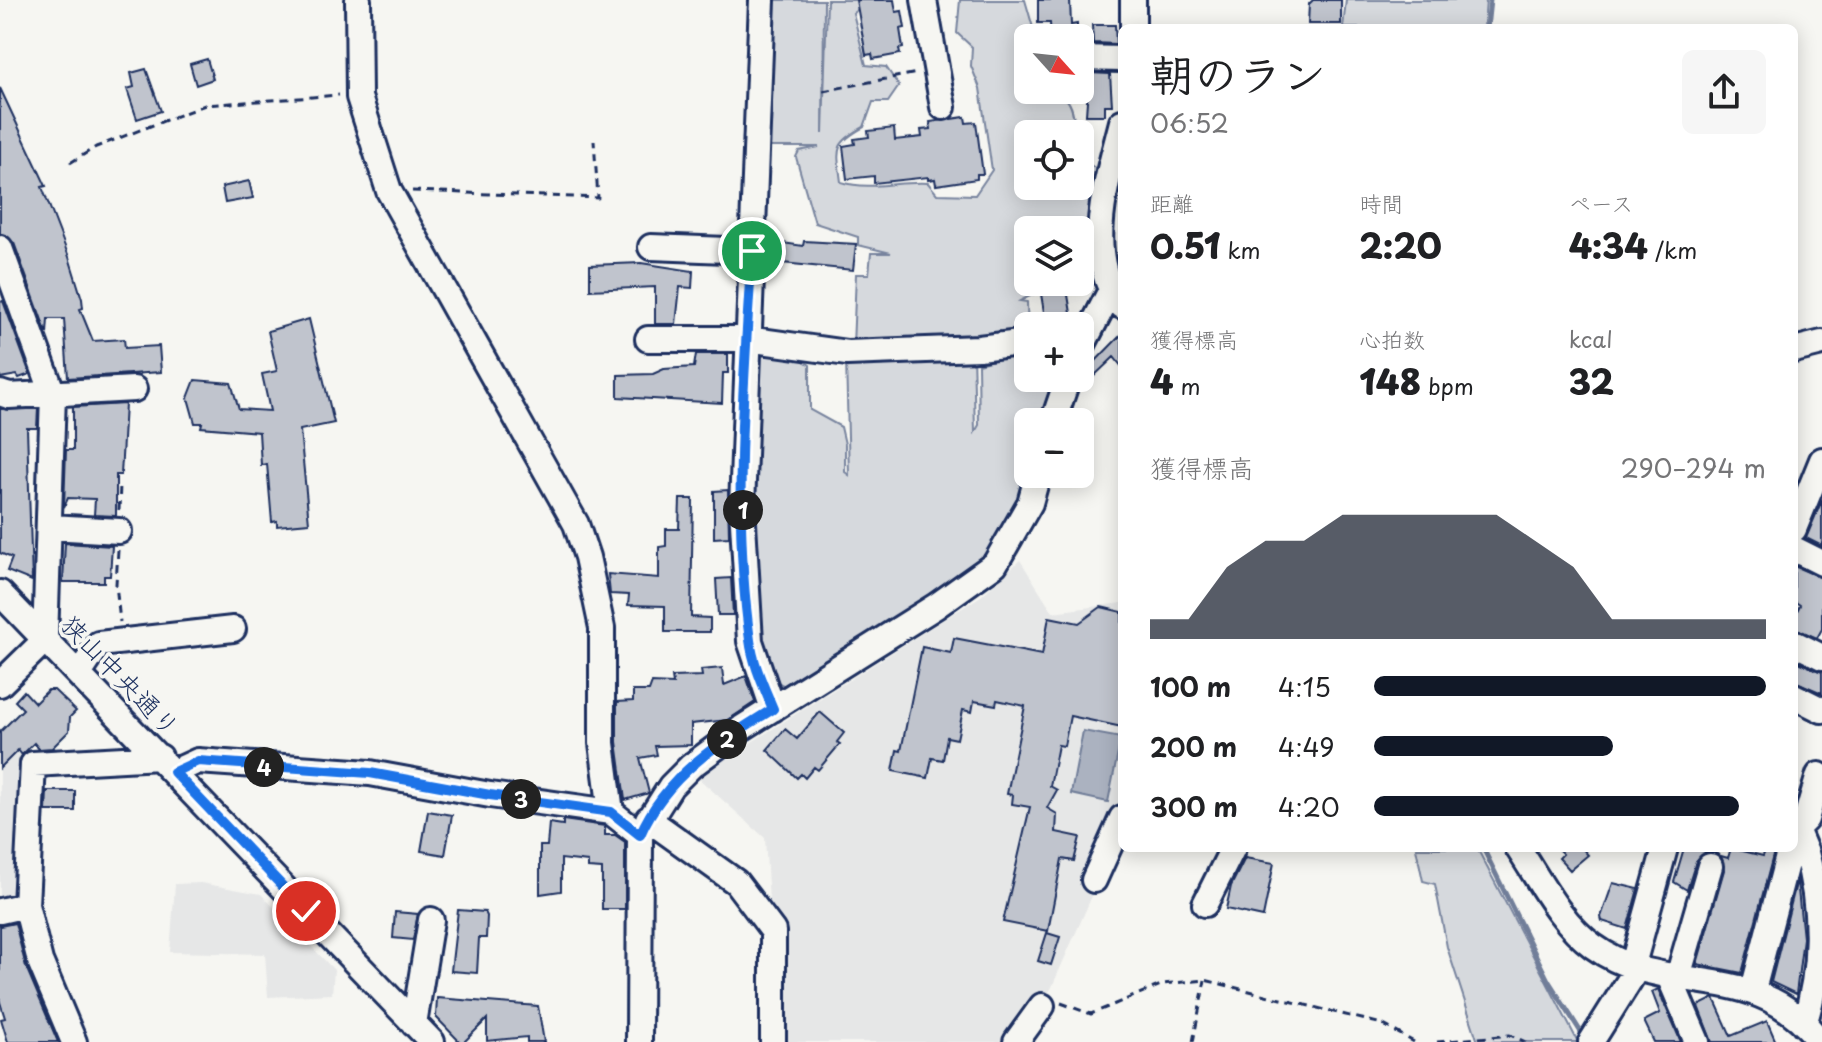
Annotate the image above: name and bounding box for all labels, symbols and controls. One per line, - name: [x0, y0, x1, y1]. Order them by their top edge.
- north arrow: [1014, 24, 1094, 104]
- map controls: [1014, 24, 1094, 488]
- text: 朝のラン: [1150, 40, 1326, 106]
- button: share: [1682, 50, 1766, 134]
- text: 06:52: [1150, 103, 1229, 142]
- button: locate: [1014, 120, 1094, 200]
- text: 距離: [1150, 186, 1194, 219]
- text: 時間: [1359, 186, 1403, 219]
- text: ペース: [1569, 186, 1633, 219]
- button: layers: [1014, 216, 1094, 296]
- pin: [718, 217, 786, 285]
- text: 0.51: [1150, 219, 1220, 271]
- text: 2:20: [1359, 219, 1442, 271]
- text: 4:34: [1569, 219, 1648, 271]
- icon: arrive: [730, 229, 774, 273]
- text: km: [1220, 233, 1261, 266]
- text: /km: [1648, 233, 1697, 266]
- button: +: [1014, 312, 1094, 392]
- text: 獲得標高: [1150, 322, 1238, 355]
- text: 心拍数: [1359, 322, 1425, 355]
- text: kcal: [1569, 322, 1613, 355]
- text: 4: [1150, 355, 1173, 407]
- text: 148: [1359, 355, 1421, 407]
- text: 32: [1569, 355, 1614, 407]
- text: m: [1173, 369, 1201, 402]
- text: bpm: [1421, 369, 1474, 402]
- button: −: [1014, 408, 1094, 488]
- text: 獲得標高: [1150, 448, 1254, 487]
- text: 290–294 m: [1620, 448, 1766, 487]
- pin: 1: [723, 490, 763, 530]
- text: 1: [738, 493, 748, 526]
- street label: 狭山中央通り: [53, 605, 189, 745]
- text: 100 m: [1150, 667, 1231, 706]
- text: 4:15: [1278, 667, 1331, 706]
- pin: 2: [707, 719, 747, 759]
- text: 2: [719, 722, 735, 755]
- text: 200 m: [1150, 727, 1237, 766]
- text: 4:49: [1278, 727, 1335, 766]
- pin: 4: [244, 747, 284, 787]
- text: 4: [257, 750, 271, 783]
- pin: 3: [501, 779, 541, 819]
- text: 3: [514, 782, 528, 815]
- text: 300 m: [1150, 787, 1238, 826]
- text: 4:20: [1278, 787, 1340, 826]
- pin: [272, 877, 340, 945]
- icon: check: [284, 889, 328, 933]

